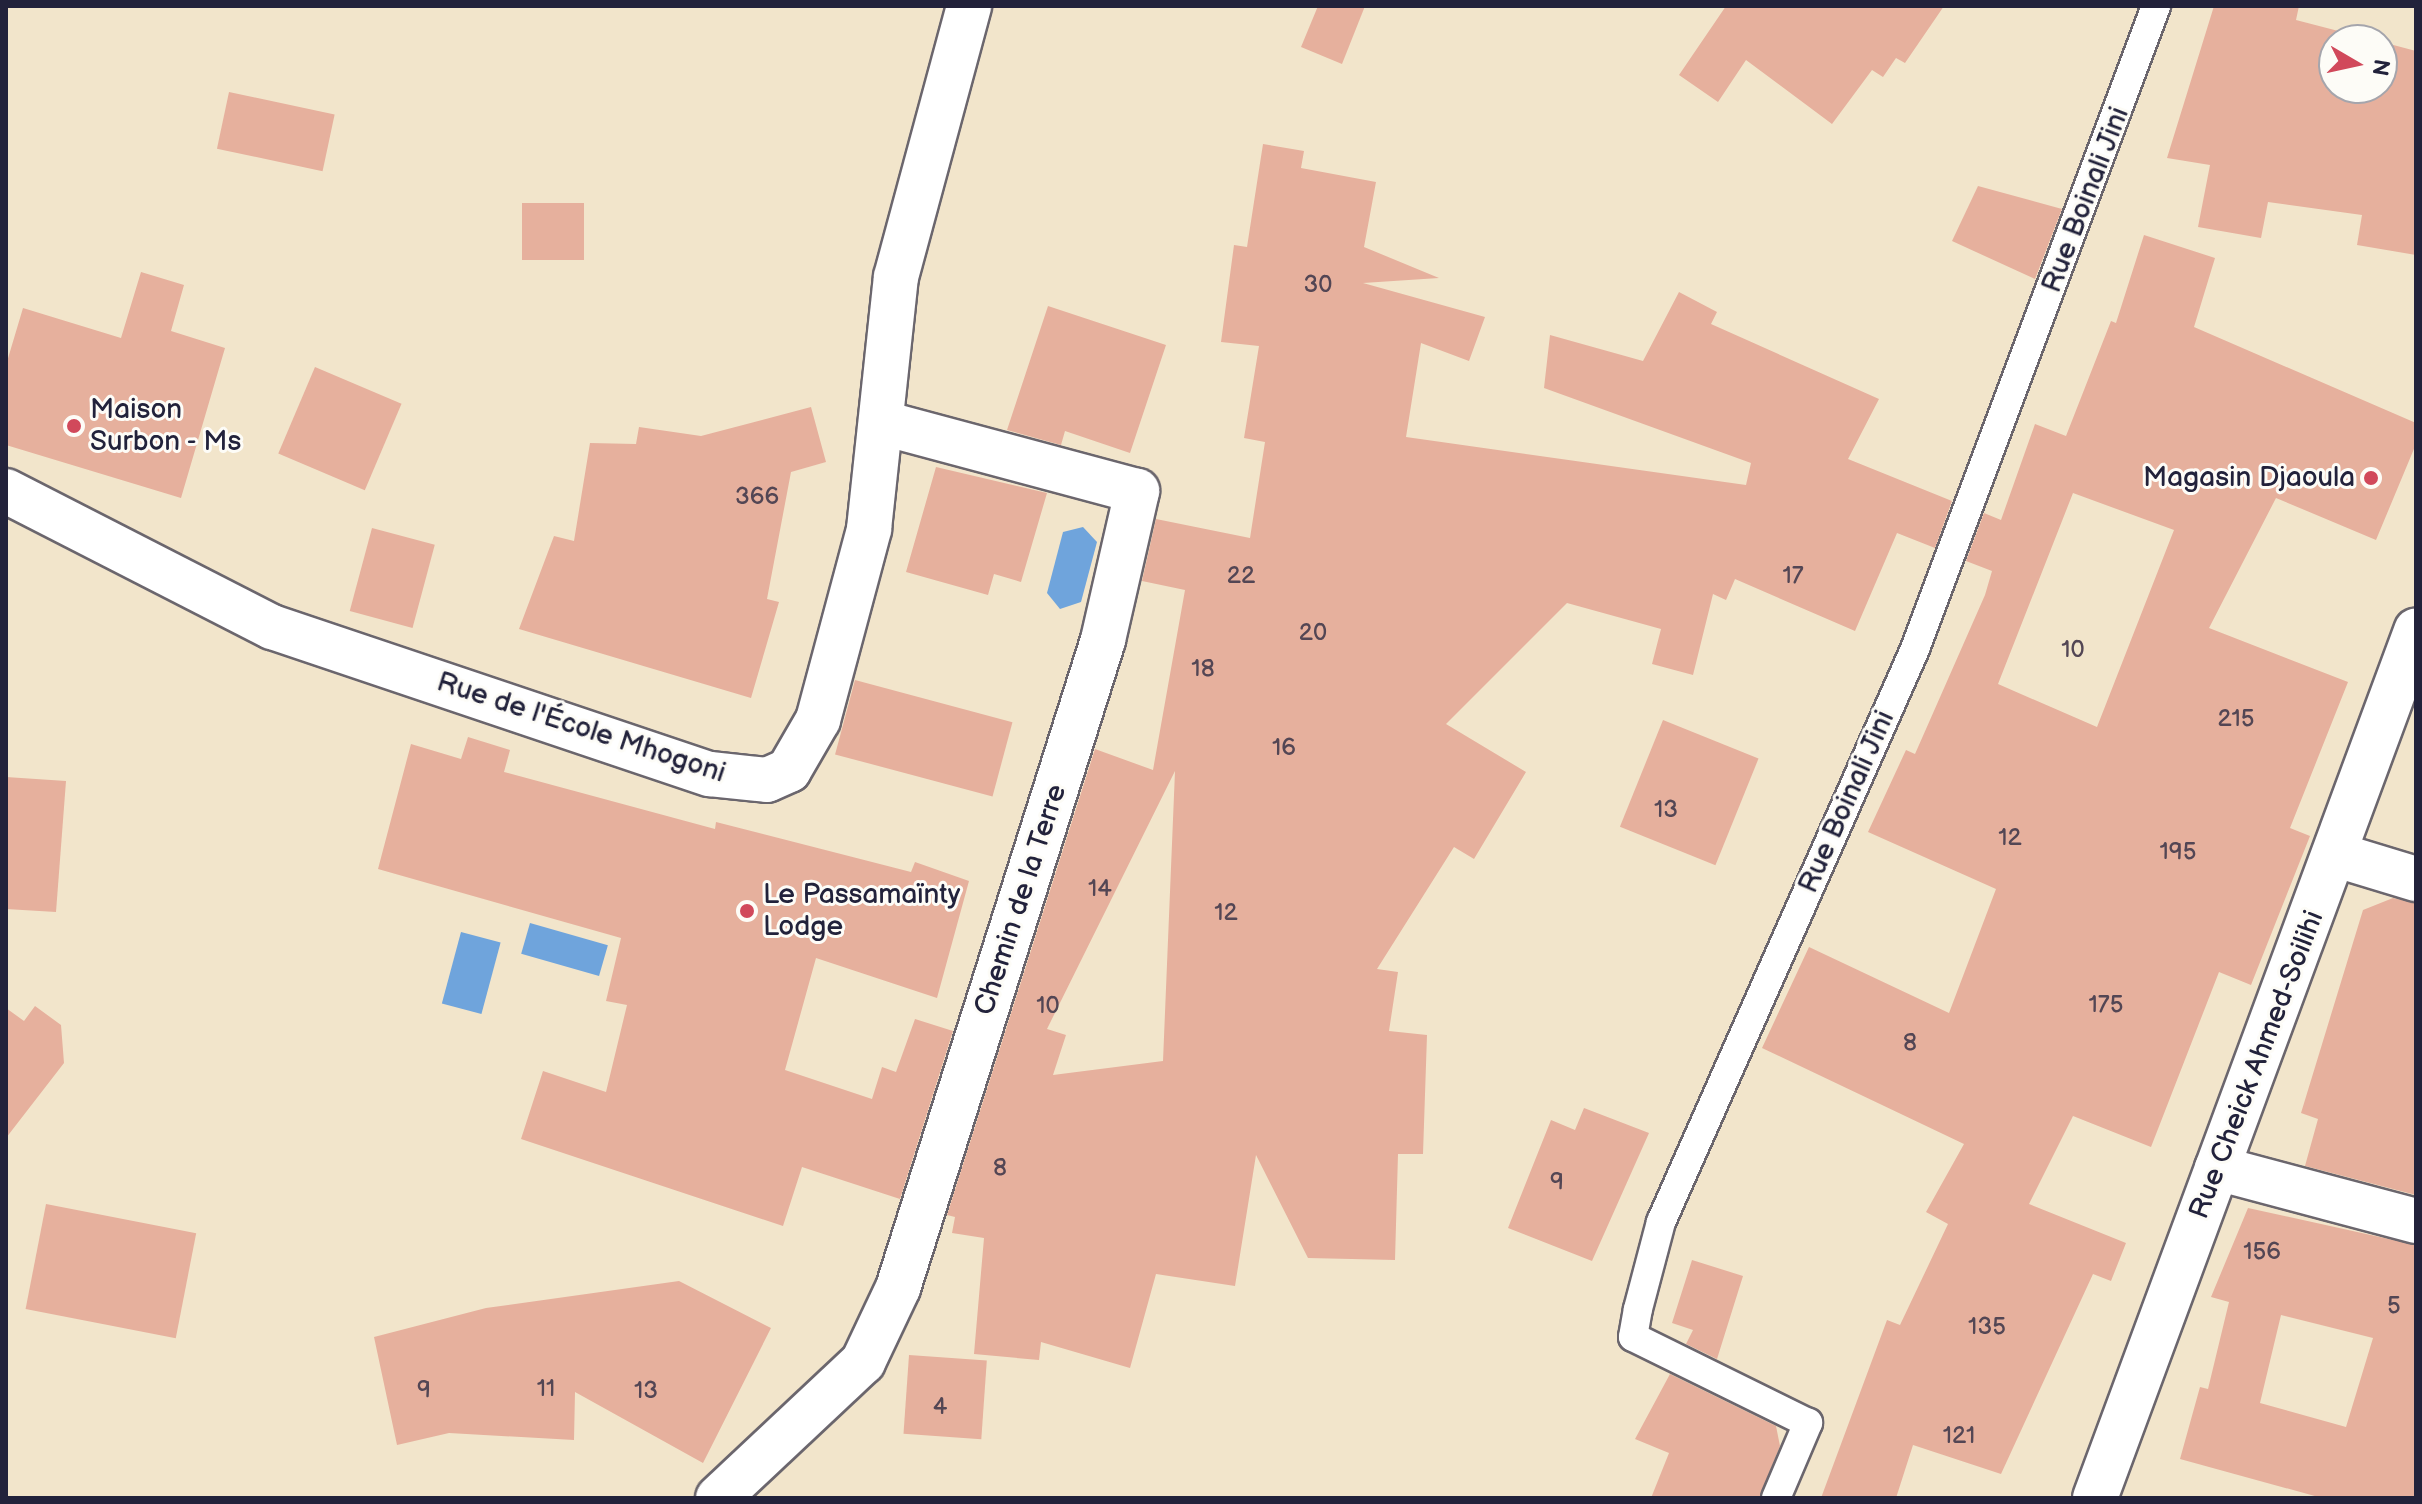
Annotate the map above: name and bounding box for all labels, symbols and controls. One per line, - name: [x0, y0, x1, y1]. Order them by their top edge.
- north arrow: [2318, 24, 2398, 104]
- text: N: [2366, 57, 2395, 78]
- street label: Rue Boinali Jini: [2035, 102, 2137, 298]
- house number: 30: [1304, 271, 1332, 299]
- place label: Maison Surbon - Ms: [90, 393, 243, 459]
- marker: Maison Surbon - Ms: [65, 417, 83, 435]
- place label: Magasin Djaoula: [2143, 461, 2355, 495]
- marker: Magasin Djaoula: [2362, 469, 2380, 487]
- house number: 366: [735, 483, 779, 511]
- house number: 22: [1227, 562, 1255, 590]
- house number: 17: [1782, 562, 1804, 590]
- house number: 20: [1299, 619, 1327, 647]
- house number: 10: [2061, 636, 2085, 664]
- house number: 18: [1191, 655, 1215, 683]
- street label: Rue de l'École Mhogoni: [433, 665, 729, 791]
- street label: Rue Boinali Jini: [1792, 705, 1902, 899]
- house number: 215: [2218, 705, 2254, 733]
- house number: 16: [1272, 734, 1296, 762]
- street label: Chemin de la Terre: [968, 780, 1074, 1020]
- house number: 13: [1654, 796, 1678, 824]
- house number: 12: [1998, 824, 2022, 852]
- house number: 195: [2160, 838, 2196, 866]
- house number: 14: [1088, 875, 1112, 903]
- place label: Le Passamaïnty Lodge: [763, 878, 960, 944]
- house number: 12: [1214, 899, 1238, 927]
- marker: Le Passamaïnty Lodge: [738, 902, 756, 920]
- street label: Rue Cheick Ahmed-Soilihi: [2183, 906, 2331, 1224]
- house number: 175: [2089, 991, 2123, 1019]
- house number: 10: [1036, 992, 1060, 1020]
- house number: 8: [1903, 1029, 1917, 1057]
- house number: 8: [993, 1154, 1007, 1182]
- house number: 9: [1550, 1168, 1564, 1196]
- house number: 156: [2243, 1238, 2281, 1266]
- house number: 5: [2387, 1292, 2401, 1320]
- house number: 135: [1968, 1313, 2006, 1341]
- house number: 11: [537, 1375, 555, 1403]
- house number: 9: [417, 1376, 431, 1404]
- house number: 13: [634, 1377, 658, 1405]
- house number: 4: [933, 1393, 947, 1421]
- house number: 121: [1943, 1422, 1975, 1450]

